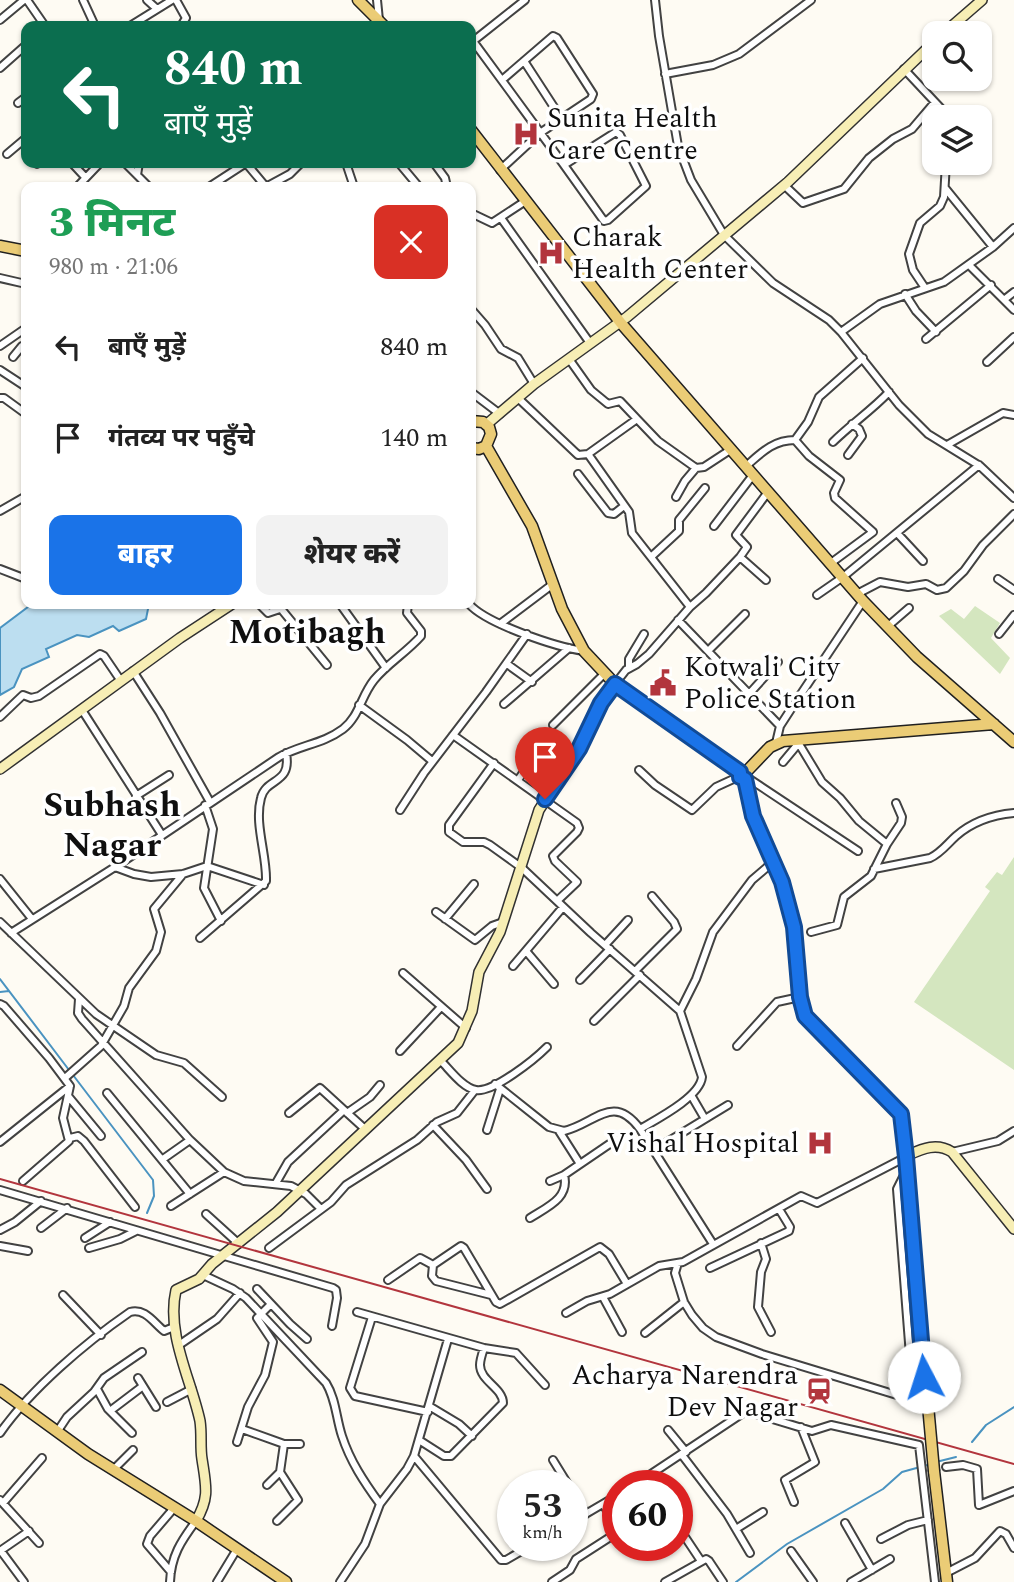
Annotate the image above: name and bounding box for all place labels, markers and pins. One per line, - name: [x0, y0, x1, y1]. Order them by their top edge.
- place label: Sunita Health Care Centre: [547, 97, 717, 172]
- hospital icon: Sunita Health Care Centre: [511, 119, 541, 149]
- place label: Charak Health Center: [572, 216, 748, 291]
- hospital icon: Charak Health Center: [536, 238, 566, 268]
- place label: Kotwali City Police Station: [684, 646, 856, 721]
- public building icon: Kotwali City Police Station: [648, 668, 678, 698]
- pin: [515, 727, 575, 799]
- place label: Vishal Hospital: [606, 1122, 799, 1165]
- hospital icon: Vishal Hospital: [805, 1128, 835, 1158]
- place label: Acharya Narendra Dev Nagar: [572, 1354, 798, 1429]
- station icon: Acharya Narendra Dev Nagar: [804, 1376, 834, 1406]

